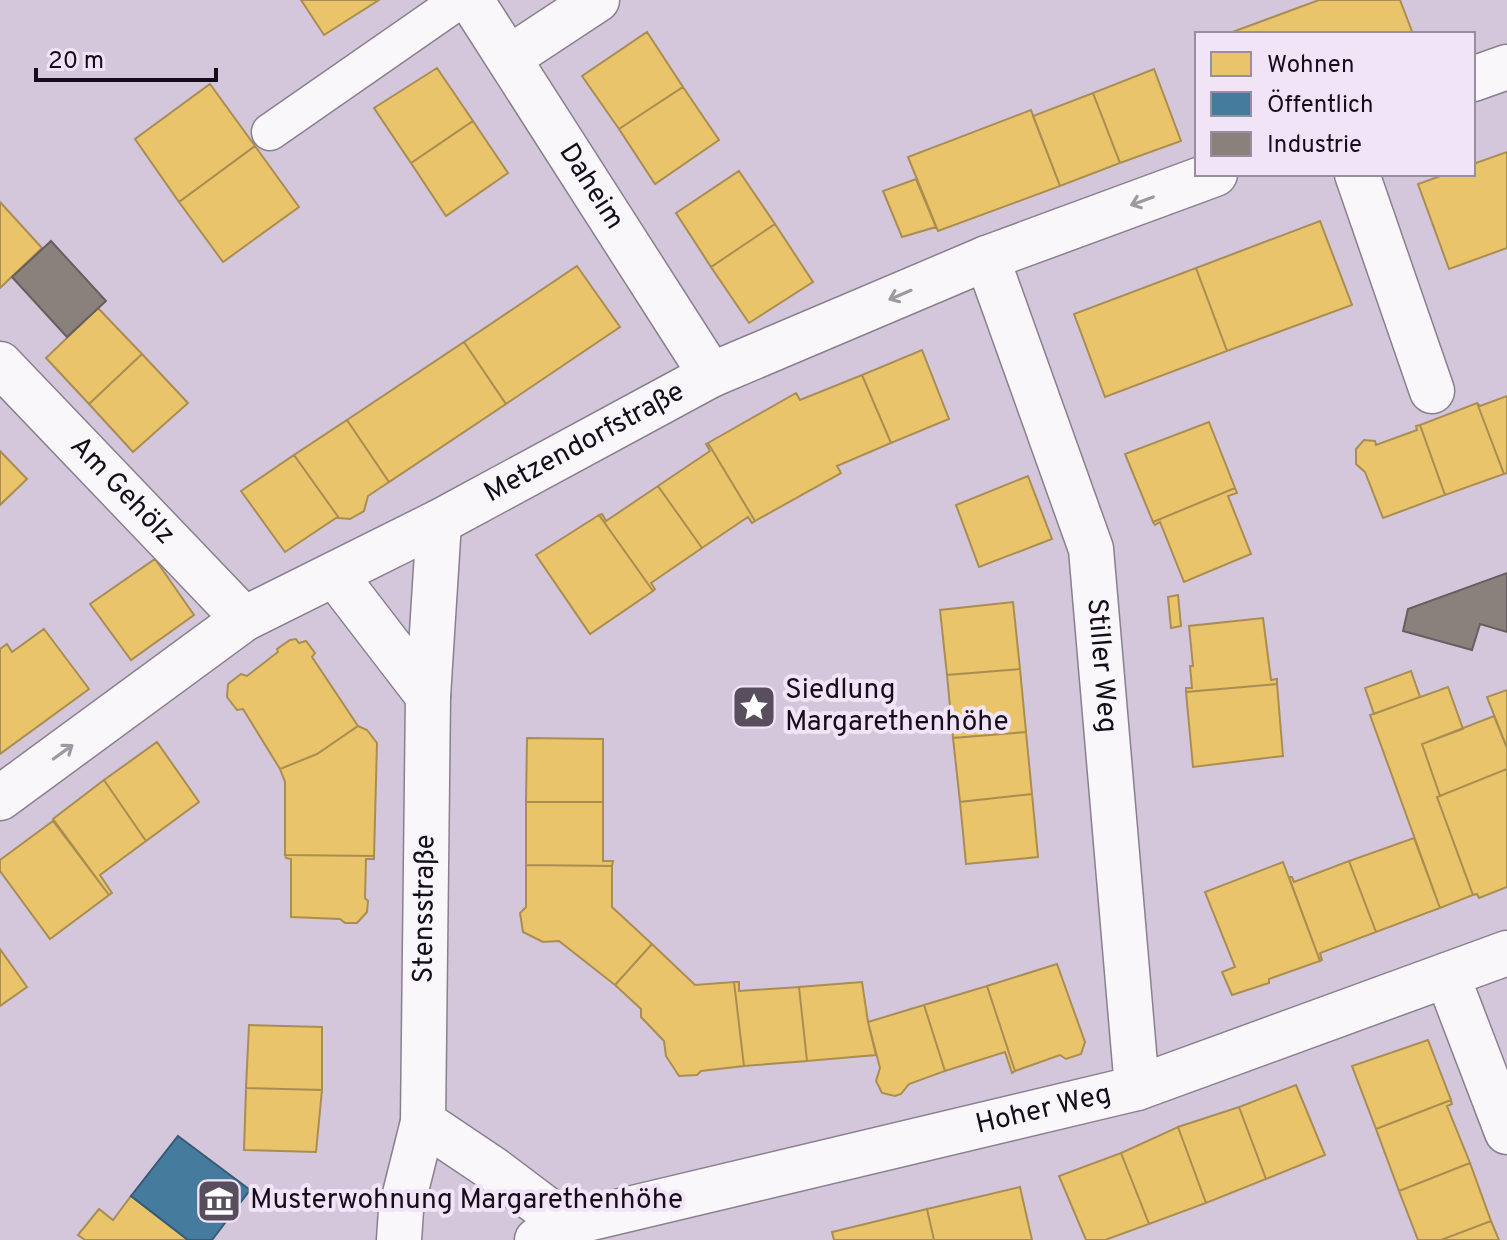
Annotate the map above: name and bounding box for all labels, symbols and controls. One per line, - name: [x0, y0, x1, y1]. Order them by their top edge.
- scale bar: [36, 32, 216, 82]
- legend: [1195, 32, 1475, 176]
- text: 20 m: [48, 47, 104, 77]
- text: Wohnen: [1267, 51, 1354, 81]
- text: Öffentlich: [1267, 89, 1374, 121]
- text: Industrie: [1267, 131, 1362, 161]
- street label: Daheim: [550, 137, 632, 237]
- one-way arrow: [1130, 195, 1155, 209]
- one-way arrow: [888, 288, 913, 303]
- street label: Metzendorfstraße: [478, 375, 691, 512]
- street label: Am Gehölz: [61, 429, 182, 553]
- street label: Stiller Weg: [1077, 597, 1125, 734]
- place label: Siedlung Margarethenhöhe: [785, 673, 1009, 741]
- place icon: Siedlung Margarethenhöhe: [730, 683, 778, 731]
- one-way arrow: [52, 743, 73, 760]
- street label: Stensstraße: [407, 834, 444, 984]
- street label: Hoher Weg: [972, 1077, 1115, 1144]
- museum icon: Musterwohnung Margarethenhöhe: [195, 1177, 243, 1225]
- place label: Musterwohnung Margarethenhöhe: [250, 1183, 683, 1219]

